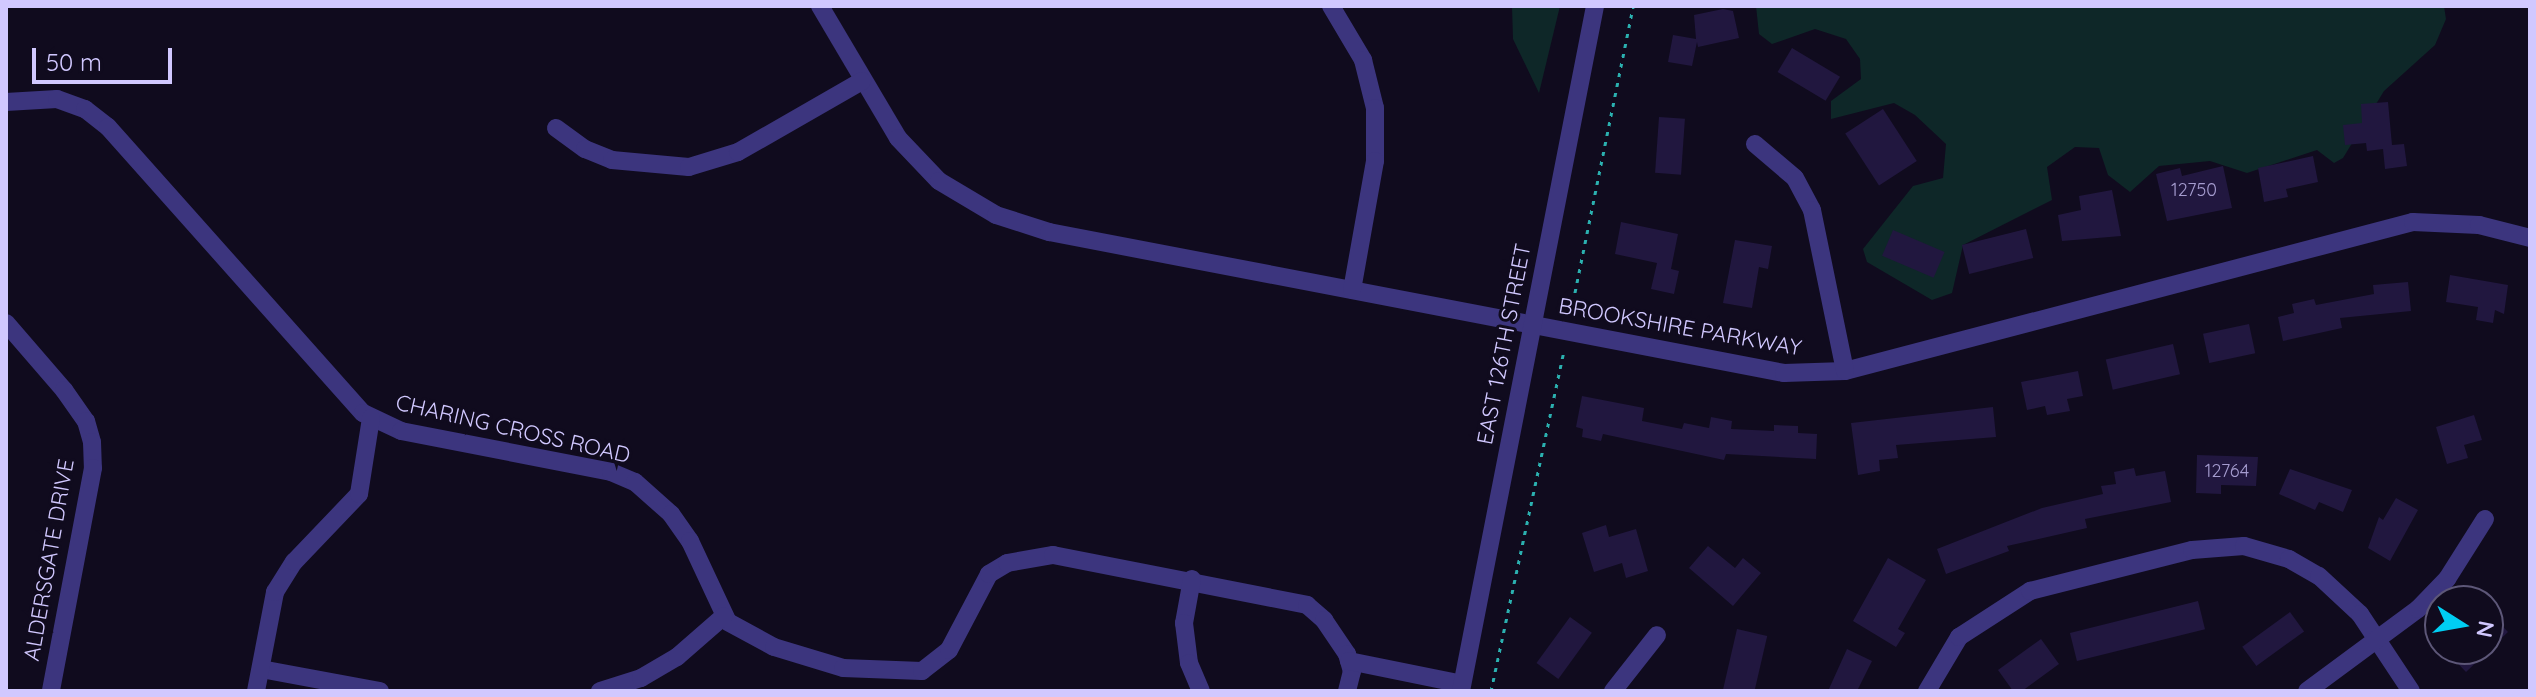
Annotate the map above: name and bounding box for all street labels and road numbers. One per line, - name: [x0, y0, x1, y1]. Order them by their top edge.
- street label: EAST 126TH STREET: [1472, 241, 1536, 447]
- street label: BROOKSHIRE PARKWAY: [1556, 293, 1804, 361]
- street label: CHARING CROSS ROAD: [393, 389, 633, 469]
- street label: ALDERSGATE DRIVE: [18, 457, 80, 663]

